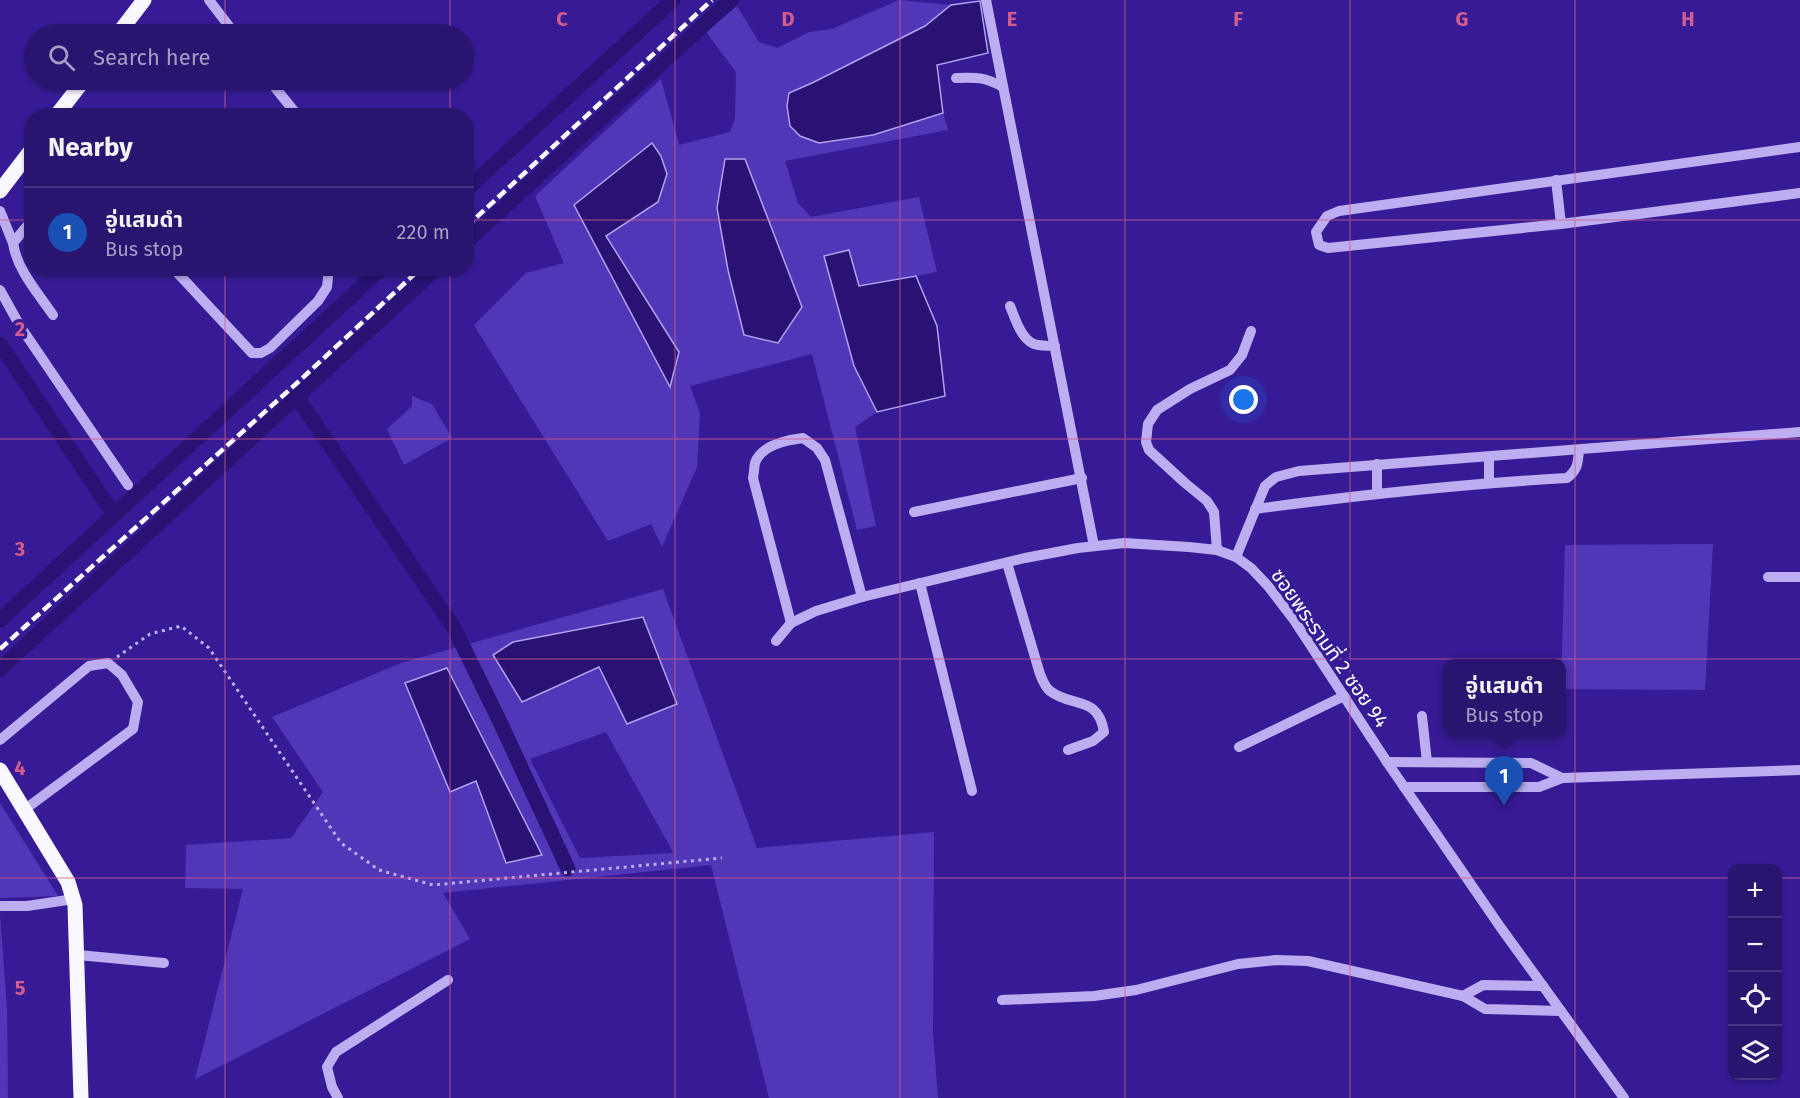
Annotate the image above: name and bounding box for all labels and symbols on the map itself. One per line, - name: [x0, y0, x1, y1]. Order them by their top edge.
- text: C: [556, 7, 568, 31]
- text: D: [781, 7, 795, 31]
- text: E: [1007, 7, 1017, 31]
- text: F: [1233, 7, 1243, 31]
- text: G: [1456, 7, 1468, 31]
- text: H: [1681, 7, 1695, 31]
- text: 2: [15, 317, 25, 341]
- your location: [1229, 385, 1258, 414]
- text: 3: [14, 537, 25, 561]
- street label: ซอยพระรามที่ 2 ซอย 94: [1266, 563, 1396, 732]
- text: 4: [14, 756, 26, 780]
- pin: 1: [1484, 756, 1524, 806]
- text: 5: [15, 976, 26, 1000]

